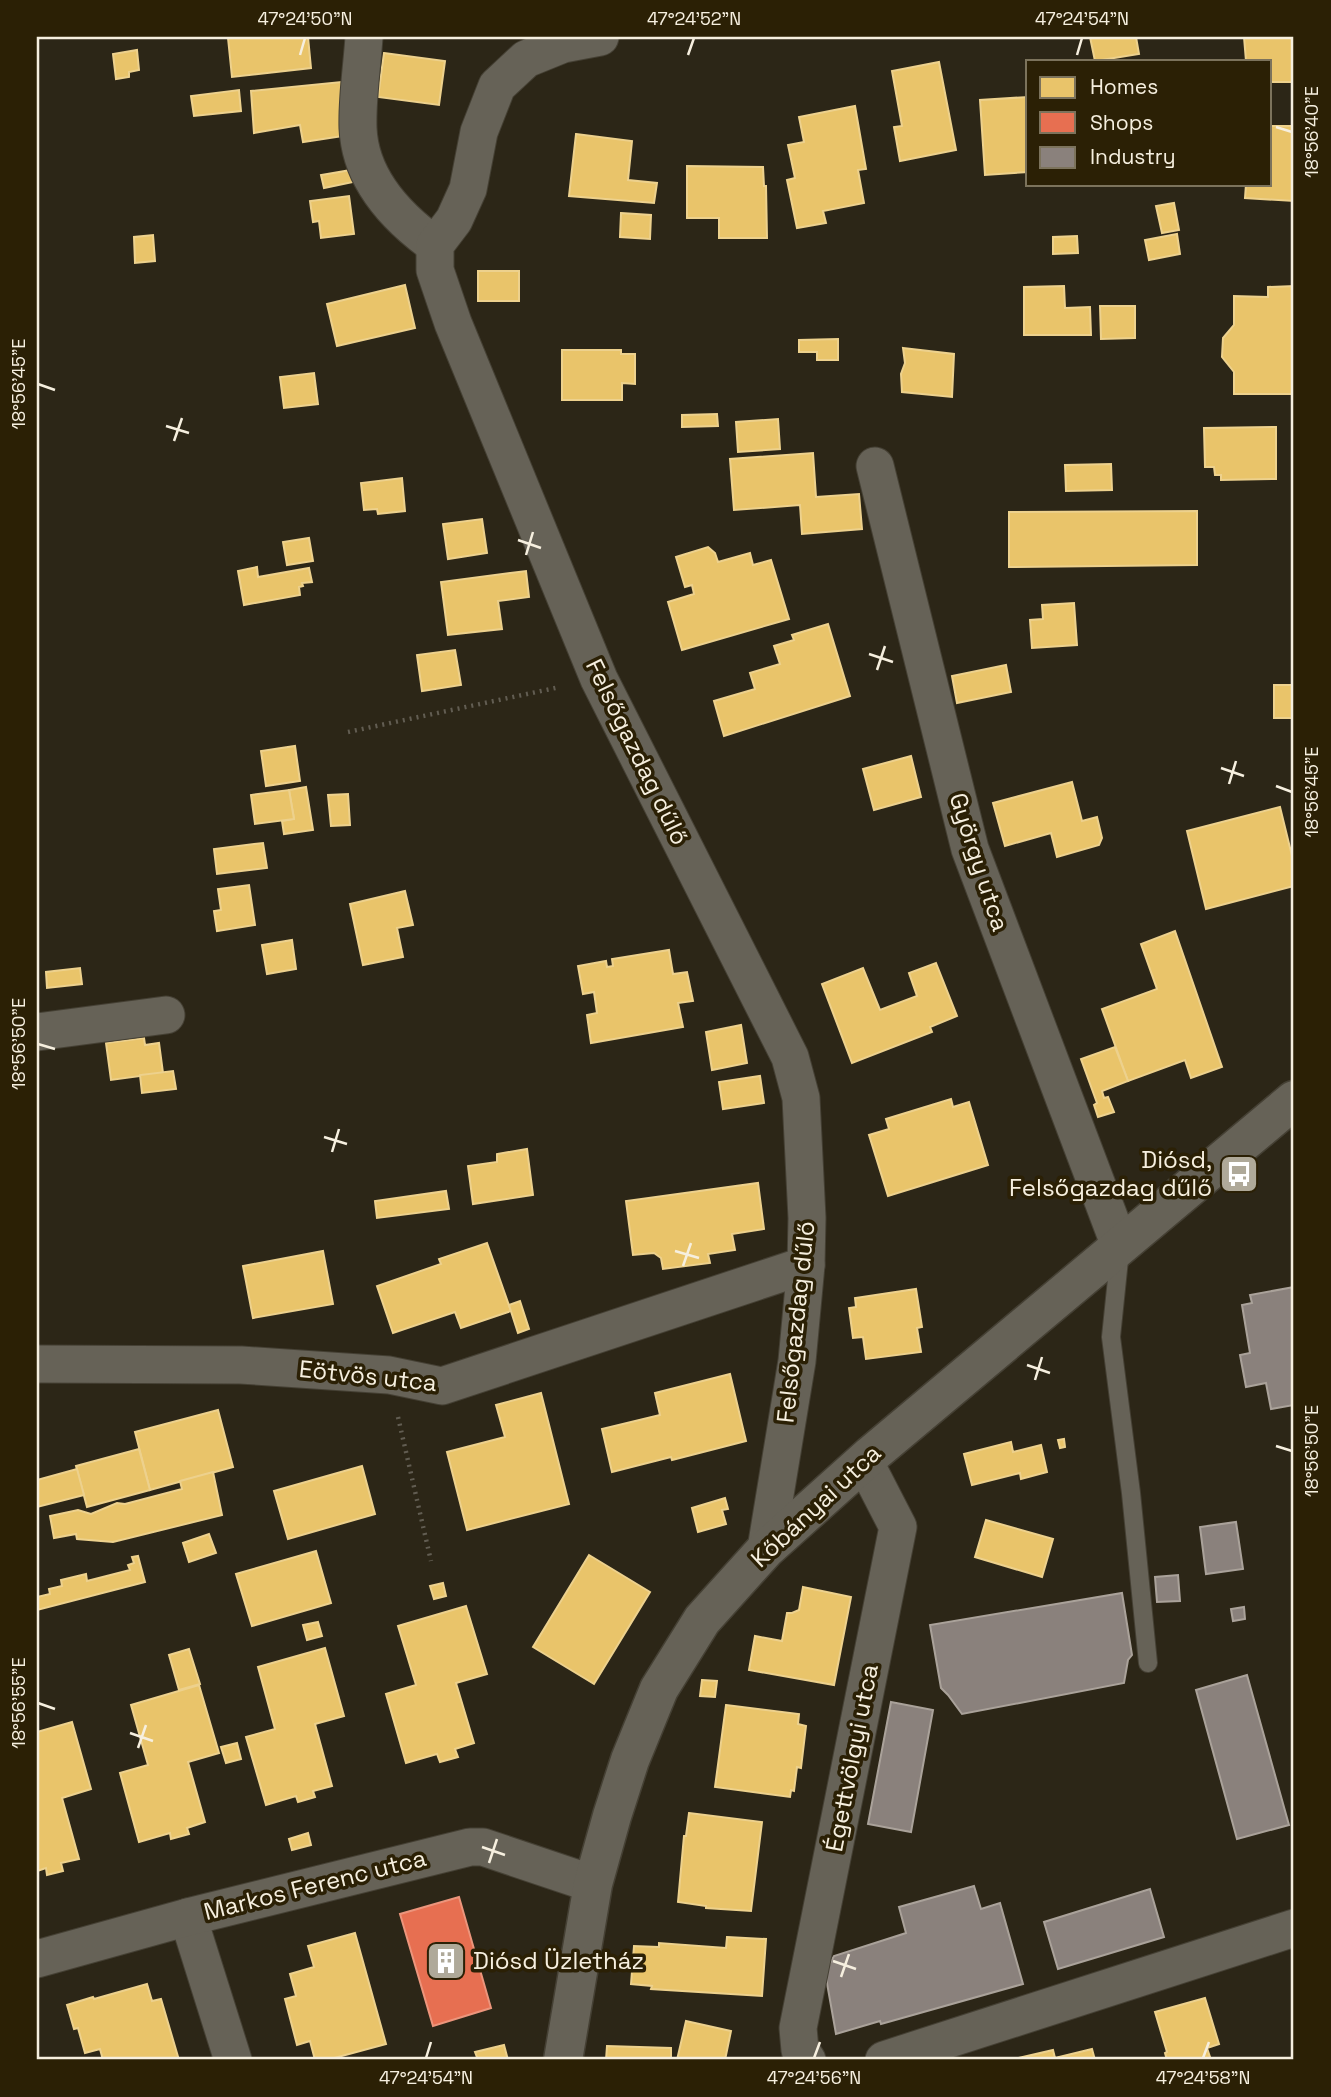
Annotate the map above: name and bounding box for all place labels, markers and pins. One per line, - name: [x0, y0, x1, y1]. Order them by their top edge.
- place label: Diósd, Felsőgazdag dűlő: [1009, 1144, 1212, 1203]
- bus stop icon: Diósd, Felsőgazdag dűlő: [1218, 1153, 1260, 1195]
- building icon: Diósd Üzletház: [425, 1940, 467, 1982]
- place label: Diósd Üzletház: [473, 1945, 644, 1976]

